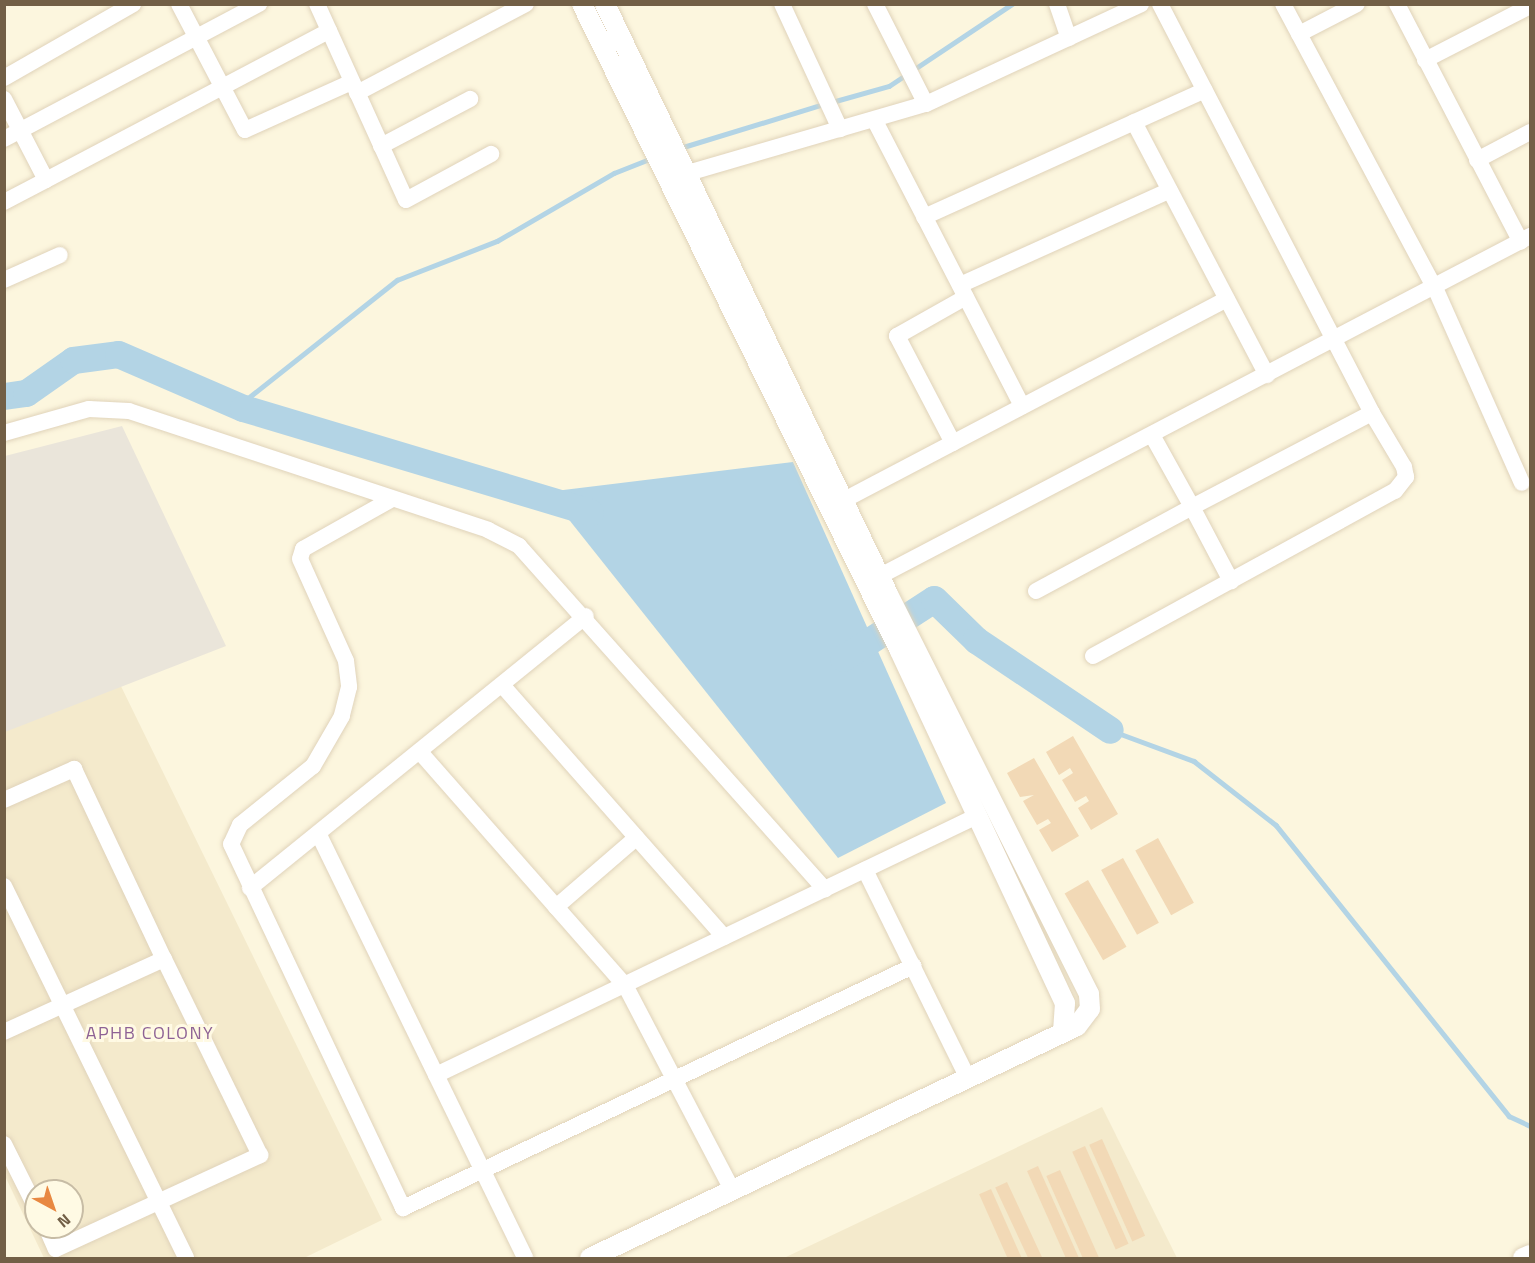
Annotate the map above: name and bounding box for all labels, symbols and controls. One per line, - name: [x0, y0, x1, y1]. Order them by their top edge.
- district label: APHB COLONY: [86, 1022, 214, 1044]
- north arrow: [24, 1179, 84, 1239]
- text: N: [52, 1208, 76, 1234]

